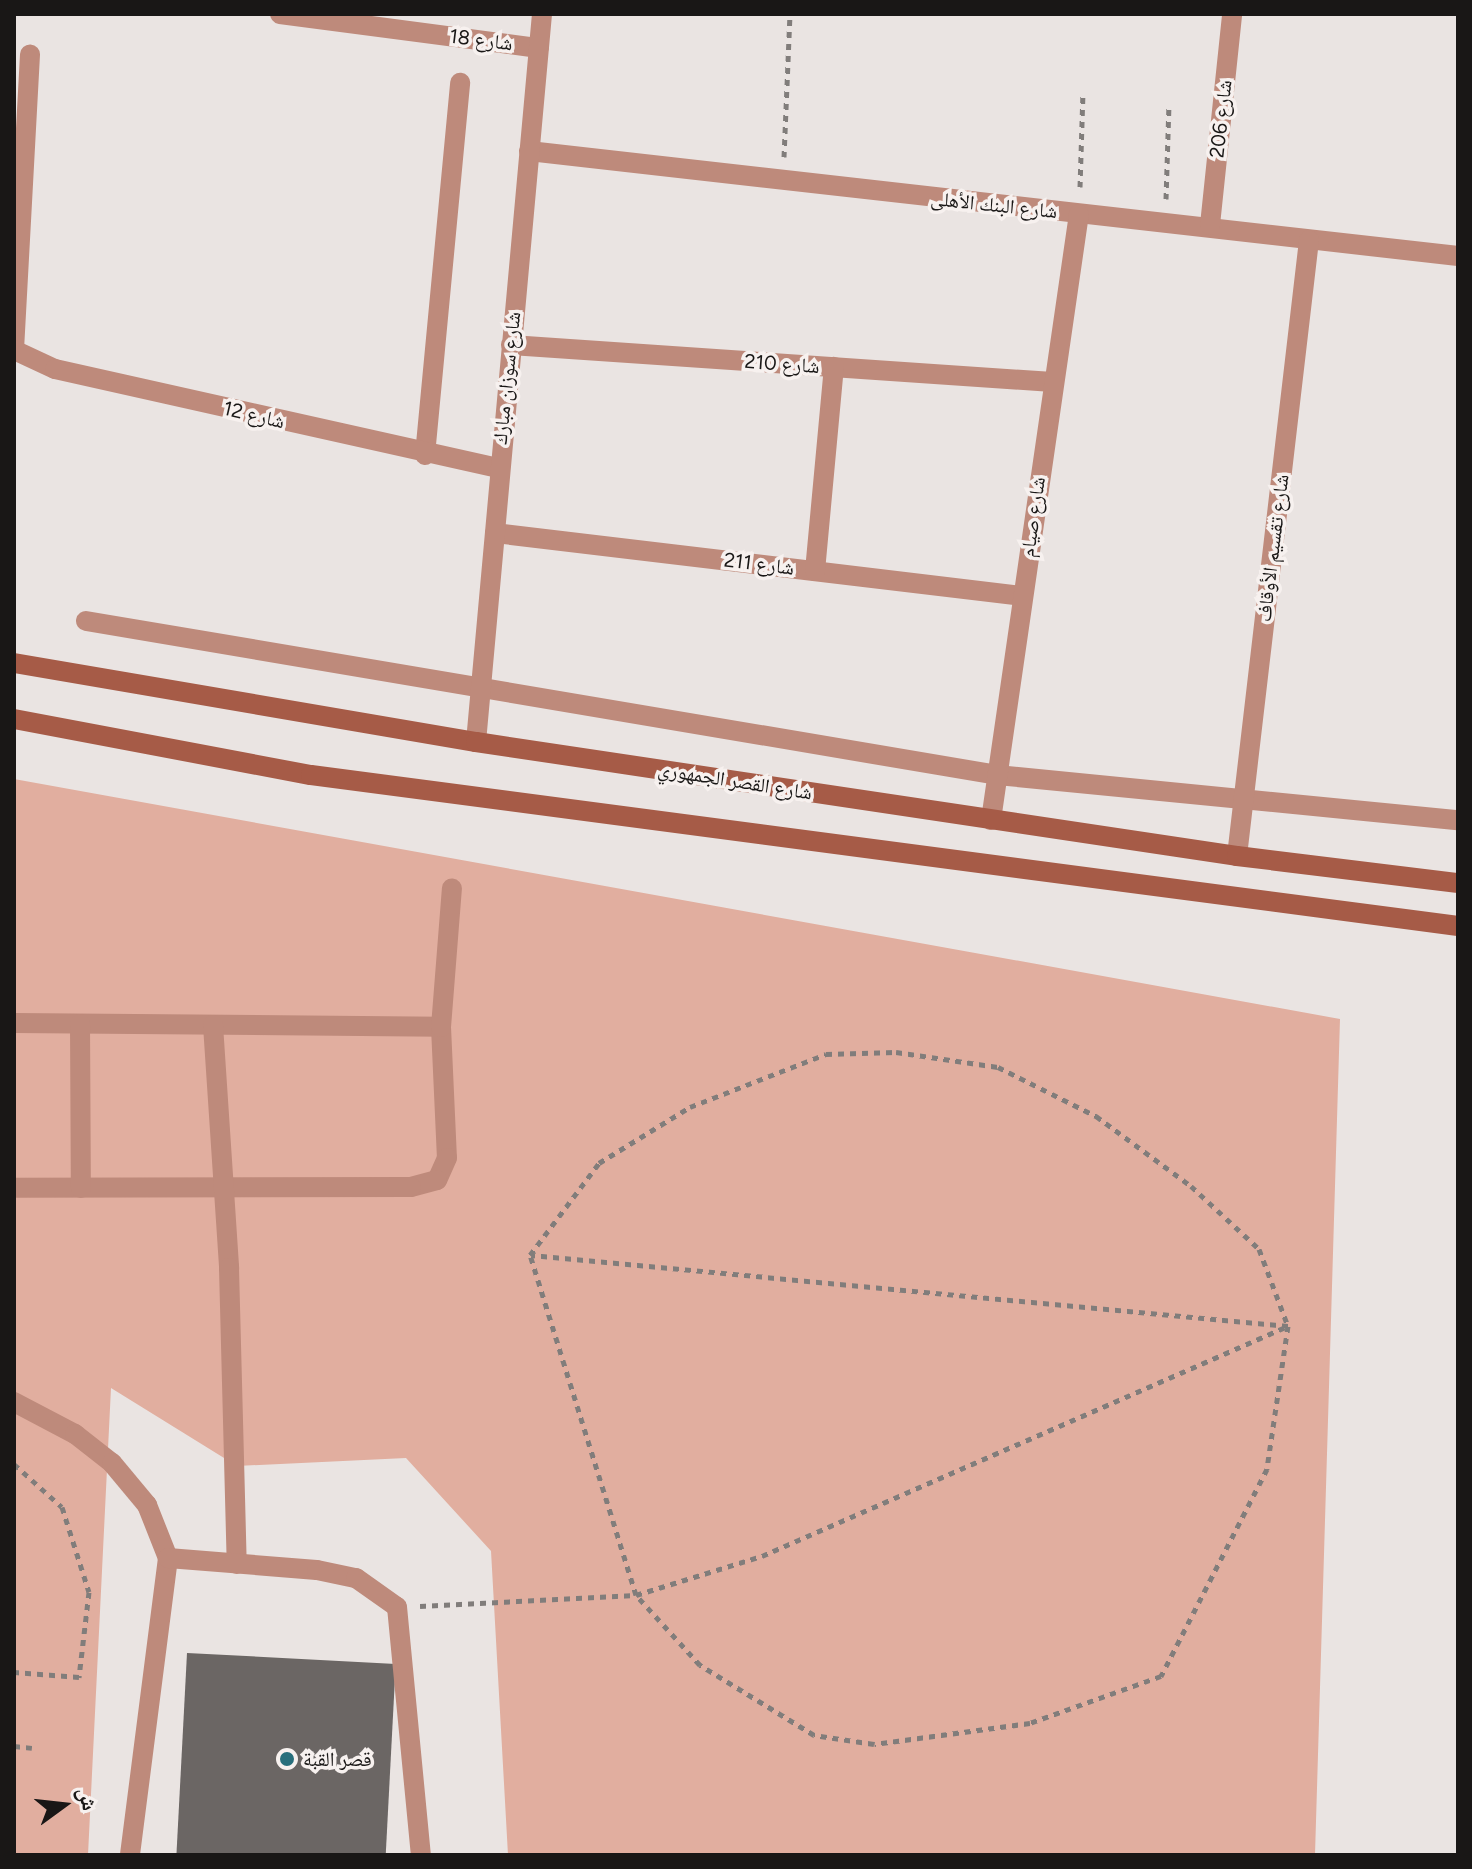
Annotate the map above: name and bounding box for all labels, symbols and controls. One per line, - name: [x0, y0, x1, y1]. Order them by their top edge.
- street label: شارع 18: [448, 24, 514, 56]
- street label: شارع 206: [1205, 79, 1237, 159]
- street label: شارع البنك الأهلى: [929, 186, 1059, 224]
- street label: شارع سوزان مبارك: [488, 310, 526, 446]
- street label: شارع 210: [744, 349, 820, 379]
- street label: شارع 12: [221, 396, 287, 434]
- street label: شارع تقسيم الأوقاف: [1252, 473, 1294, 623]
- street label: شارع صيام: [1015, 475, 1051, 559]
- street label: شارع 211: [722, 548, 796, 580]
- street label: شارع القصر الجمهوري: [656, 757, 814, 805]
- place label: قصر القبة: [303, 1747, 372, 1771]
- marker: قصر القبة: [278, 1750, 296, 1768]
- north arrow: [24, 1765, 104, 1845]
- text: ش: [72, 1784, 104, 1813]

